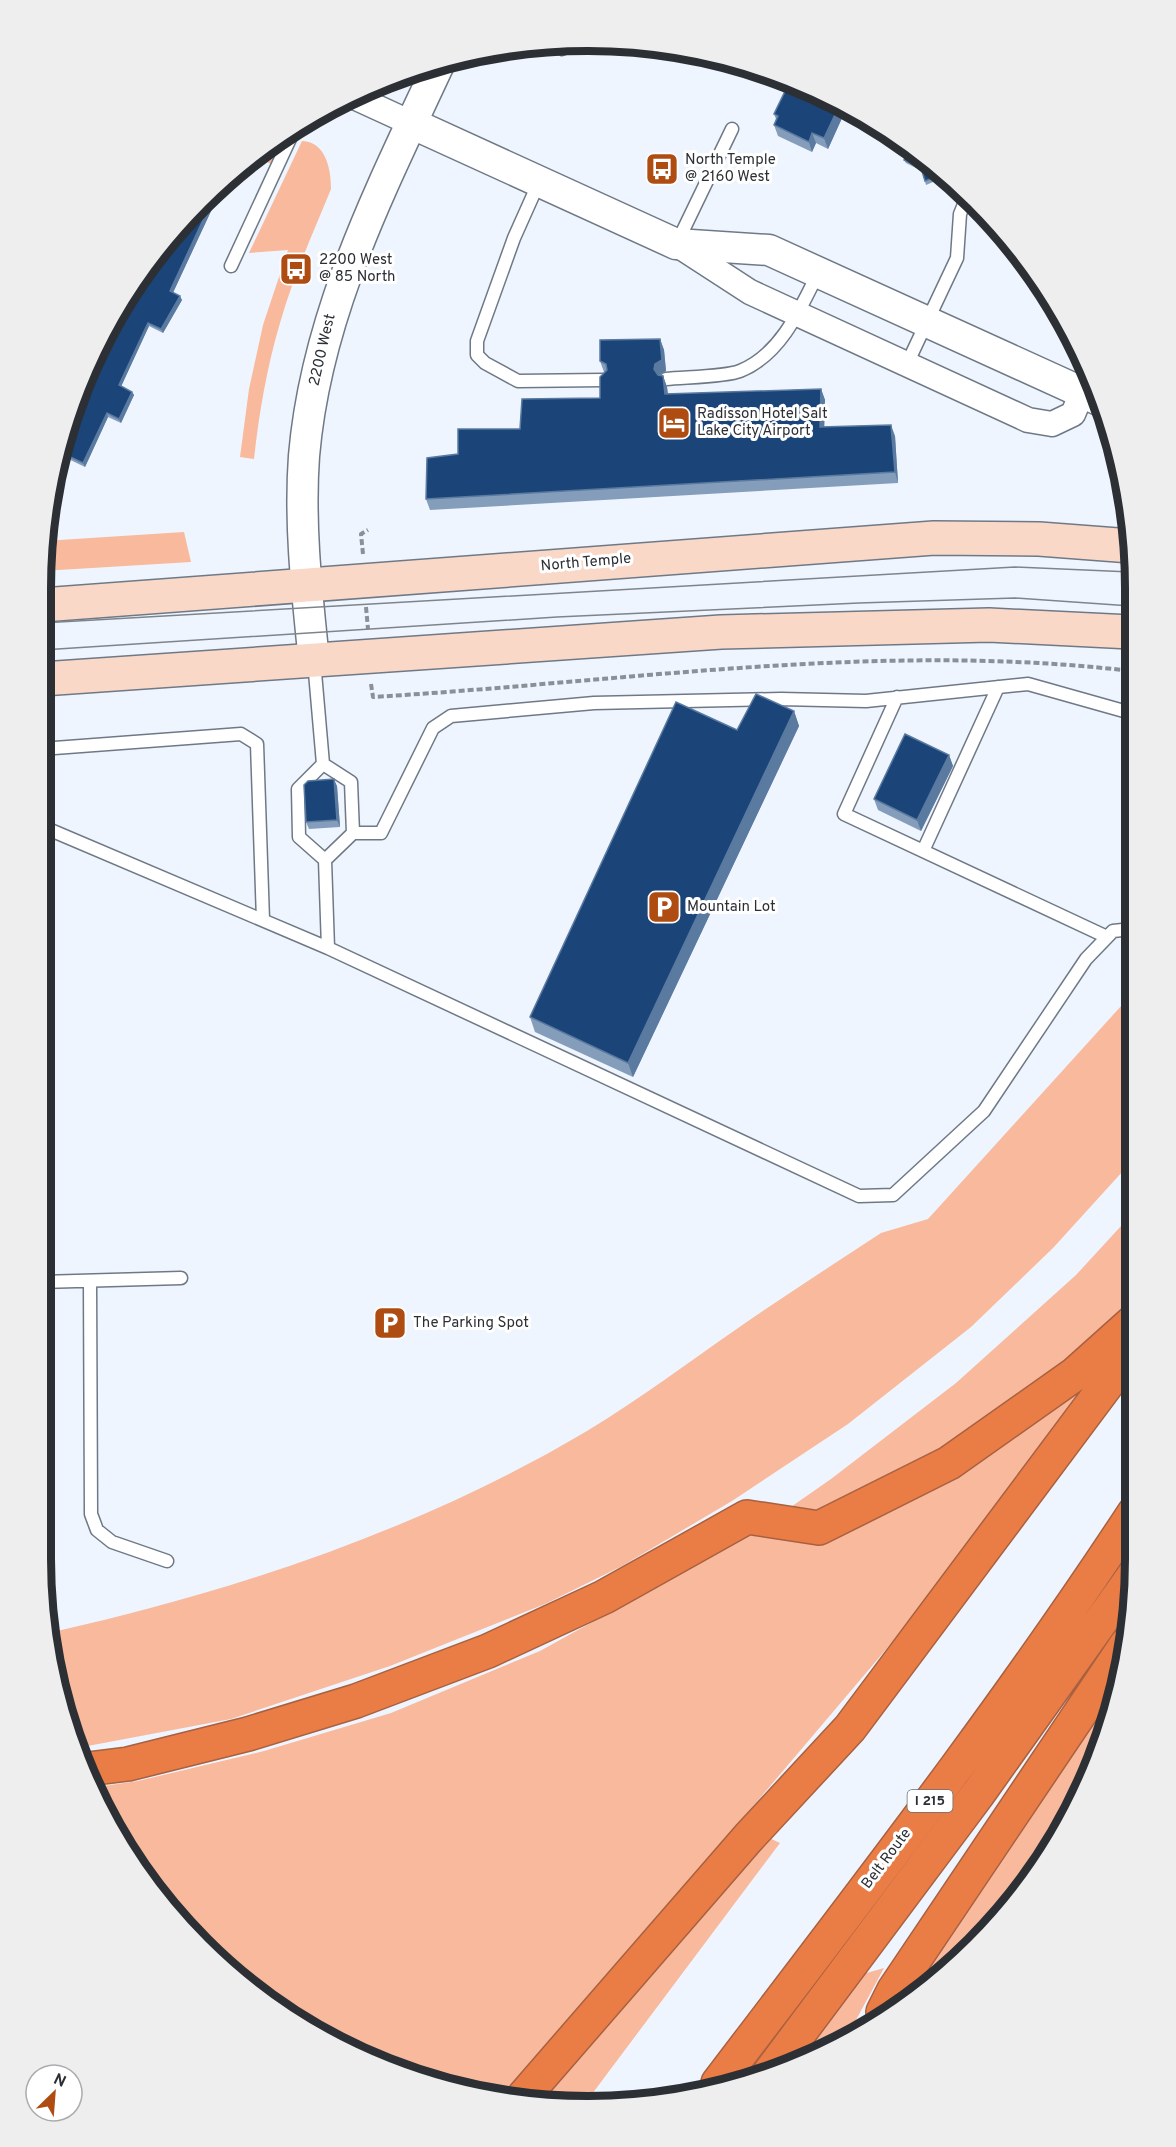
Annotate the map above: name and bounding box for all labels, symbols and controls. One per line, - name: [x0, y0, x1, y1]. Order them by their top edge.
- bus stop icon: North Temple @ 2160 West: [644, 151, 680, 187]
- place label: North Temple @ 2160 West: [685, 151, 776, 187]
- bus stop icon: 2200 West @ 85 North: [278, 251, 314, 287]
- place label: 2200 West @ 85 North: [319, 251, 395, 287]
- street label: 2200 West: [305, 312, 341, 388]
- hotel icon: Radisson Hotel Salt Lake City Airport: [656, 405, 692, 441]
- place label: Radisson Hotel Salt Lake City Airport: [697, 405, 828, 441]
- street label: North Temple: [540, 550, 632, 576]
- parking icon: Mountain Lot: [646, 889, 682, 925]
- place label: Mountain Lot: [687, 898, 776, 917]
- parking icon: The Parking Spot: [372, 1305, 408, 1341]
- place label: The Parking Spot: [413, 1314, 529, 1333]
- road number: I 215: [908, 1790, 952, 1812]
- street label: Belt Route: [858, 1825, 916, 1893]
- north arrow: [24, 2063, 84, 2123]
- text: N: [50, 2070, 69, 2093]

